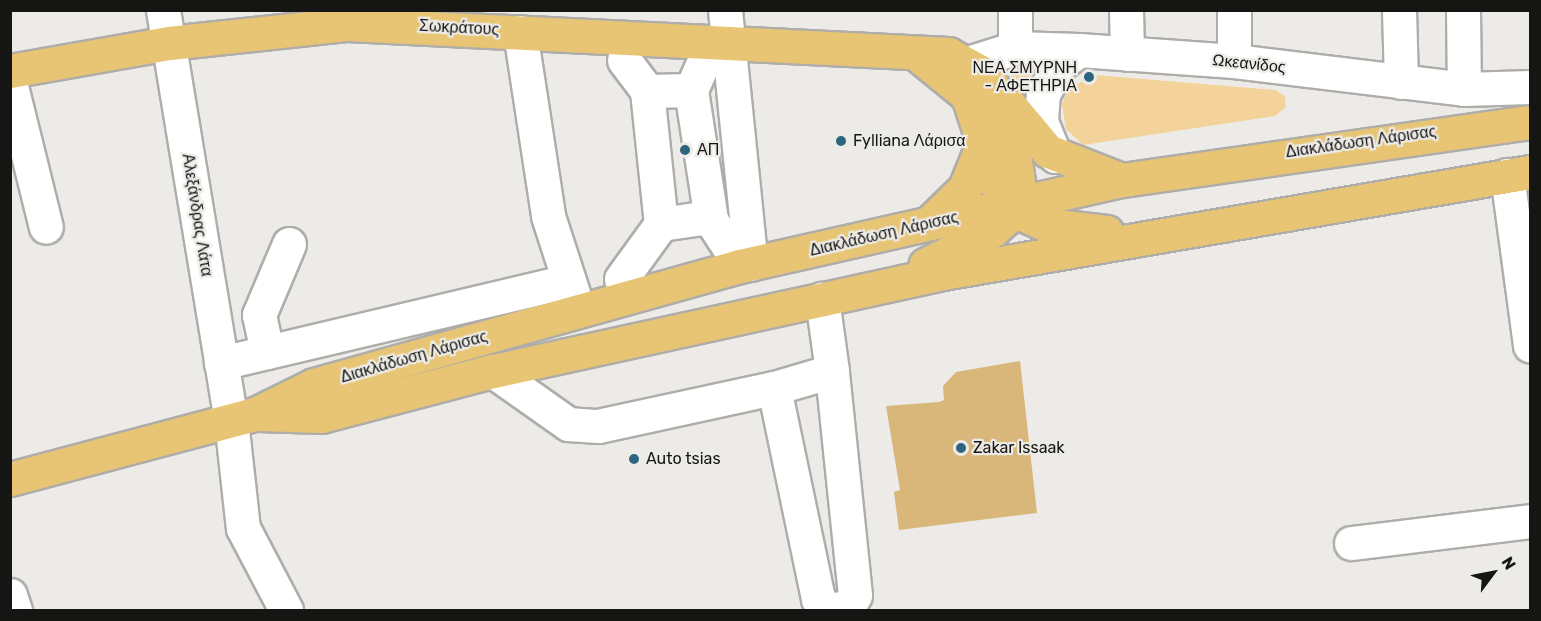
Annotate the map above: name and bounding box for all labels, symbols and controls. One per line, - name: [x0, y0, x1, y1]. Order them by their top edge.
- street label: Σωκράτους: [418, 16, 500, 40]
- street label: Ωκεανίδος: [1211, 51, 1287, 77]
- place label: ΝΕΑ ΣΜΥΡΝΗ - ΑΦΕΤΗΡΙΑ: [973, 58, 1077, 96]
- marker: ΝΕΑ ΣΜΥΡΝΗ - ΑΦΕΤΗΡΙΑ: [1082, 70, 1096, 84]
- street label: Διακλάδωση Λάρισας: [1284, 122, 1438, 162]
- place label: Fylliana Λάρισα: [853, 131, 966, 151]
- marker: Fylliana Λάρισα: [834, 134, 848, 148]
- place label: ΑΠ: [697, 140, 719, 160]
- marker: ΑΠ: [678, 143, 692, 157]
- street label: Αλεξάνδρας Λάτα: [178, 152, 216, 278]
- street label: Διακλάδωση Λάρισας: [808, 208, 960, 260]
- street label: Διακλάδωση Λάρισας: [338, 327, 490, 387]
- place label: Zakar Issaak: [973, 438, 1065, 458]
- marker: Zakar Issaak: [954, 441, 968, 455]
- place label: Auto tsias: [646, 449, 721, 469]
- marker: Auto tsias: [627, 452, 641, 466]
- north arrow: [1463, 543, 1523, 603]
- text: N: [1498, 553, 1520, 573]

